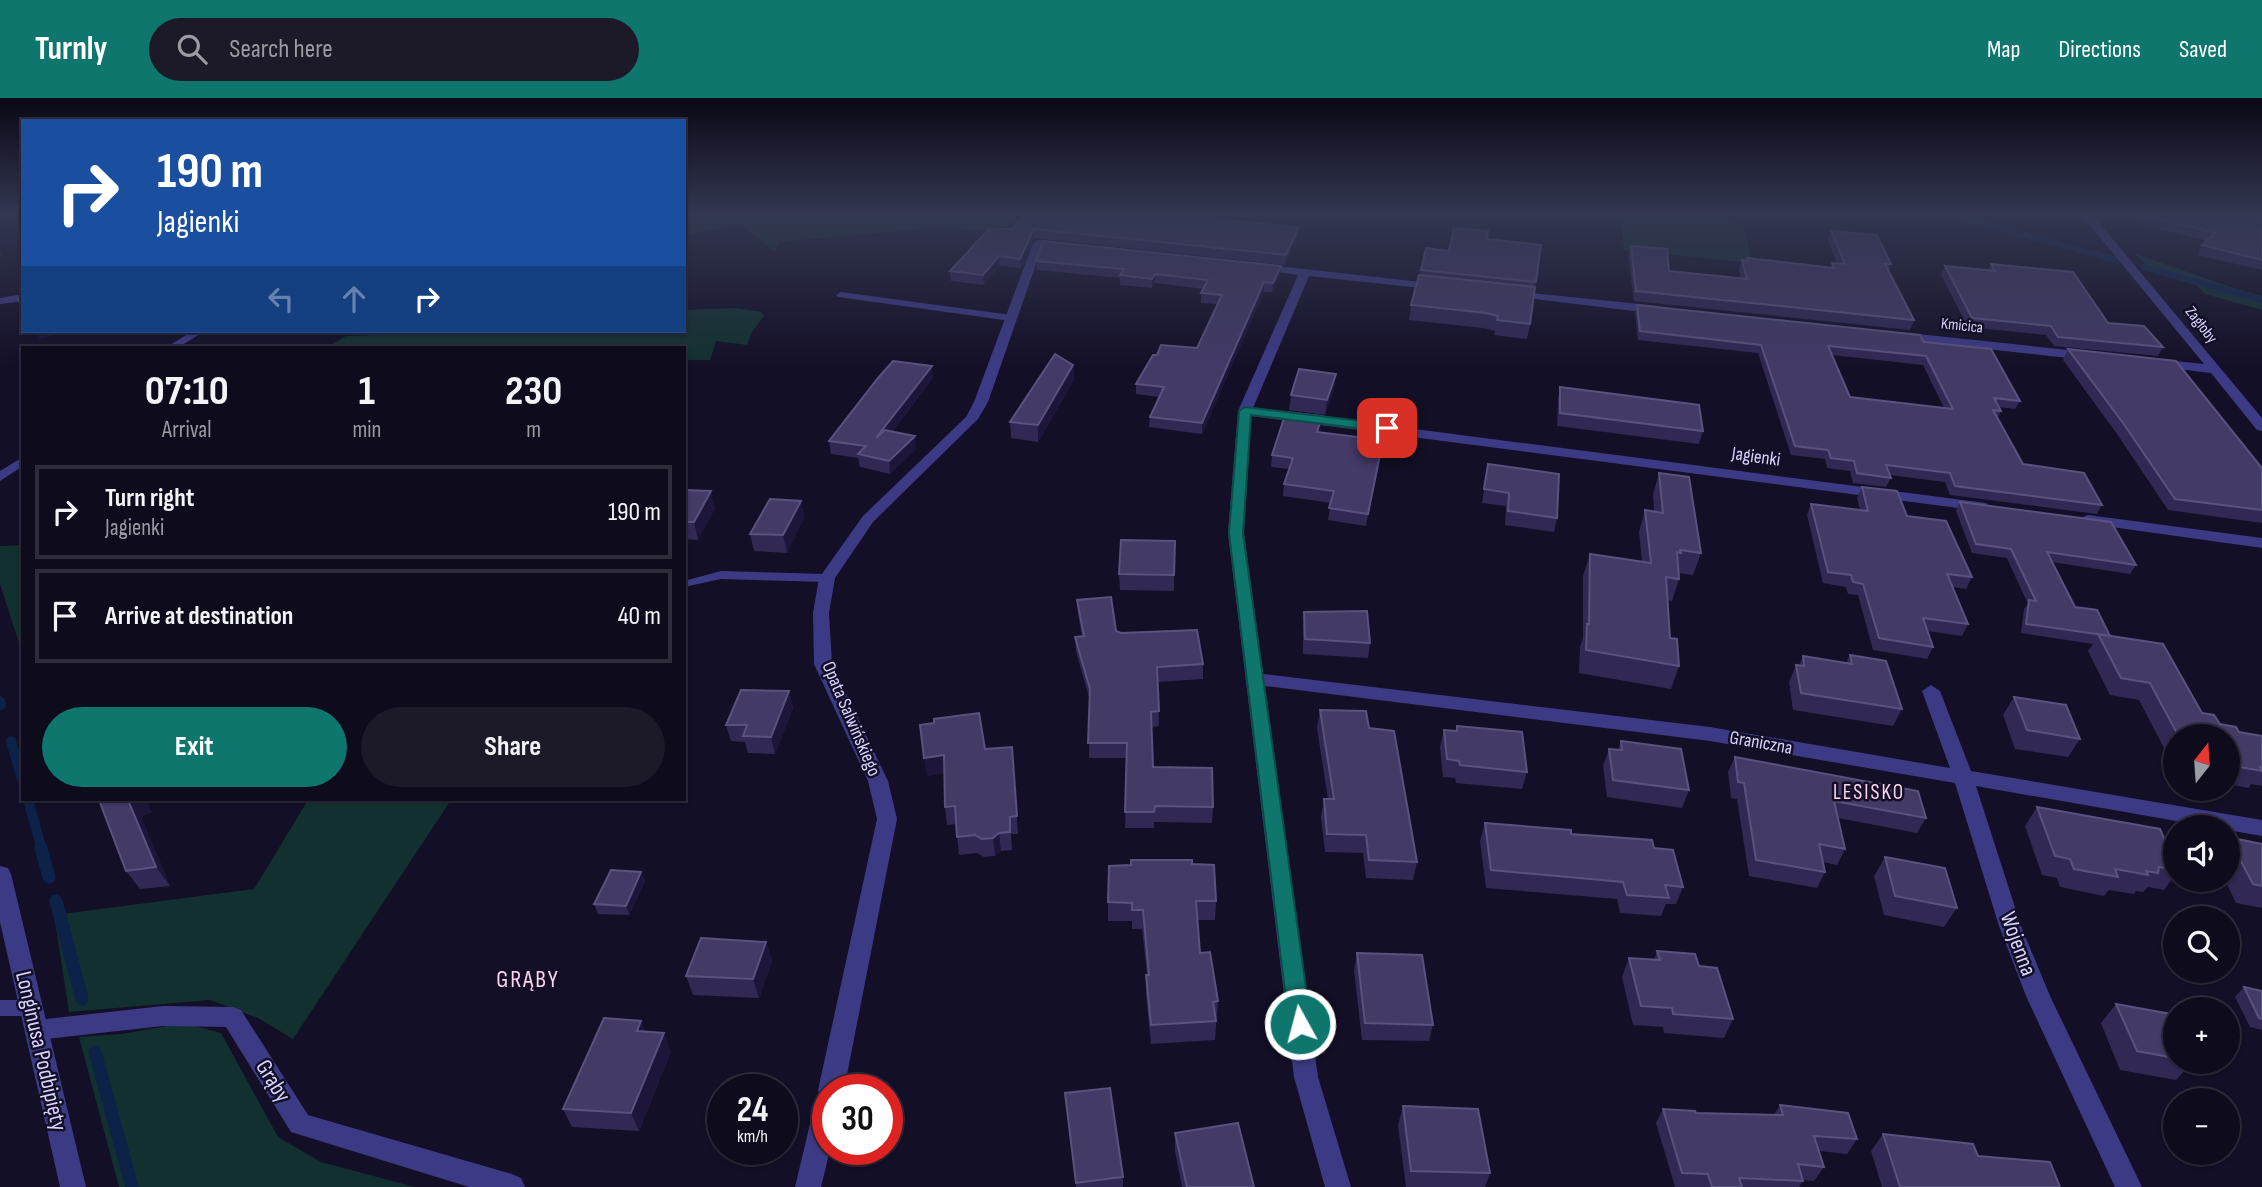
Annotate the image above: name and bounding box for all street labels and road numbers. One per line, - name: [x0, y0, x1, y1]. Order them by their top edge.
- street label: Zagłoby: [2181, 303, 2221, 347]
- street label: Kmicica: [1940, 314, 1984, 338]
- street label: Jagienki: [1729, 442, 1782, 472]
- street label: Opata Salwińskiego: [816, 658, 886, 780]
- street label: Graniczna: [1728, 726, 1794, 760]
- street label: Wojenna: [1994, 908, 2042, 980]
- street label: Longinusa Podbipięty: [9, 969, 73, 1134]
- street label: Grąby: [249, 1055, 297, 1108]

